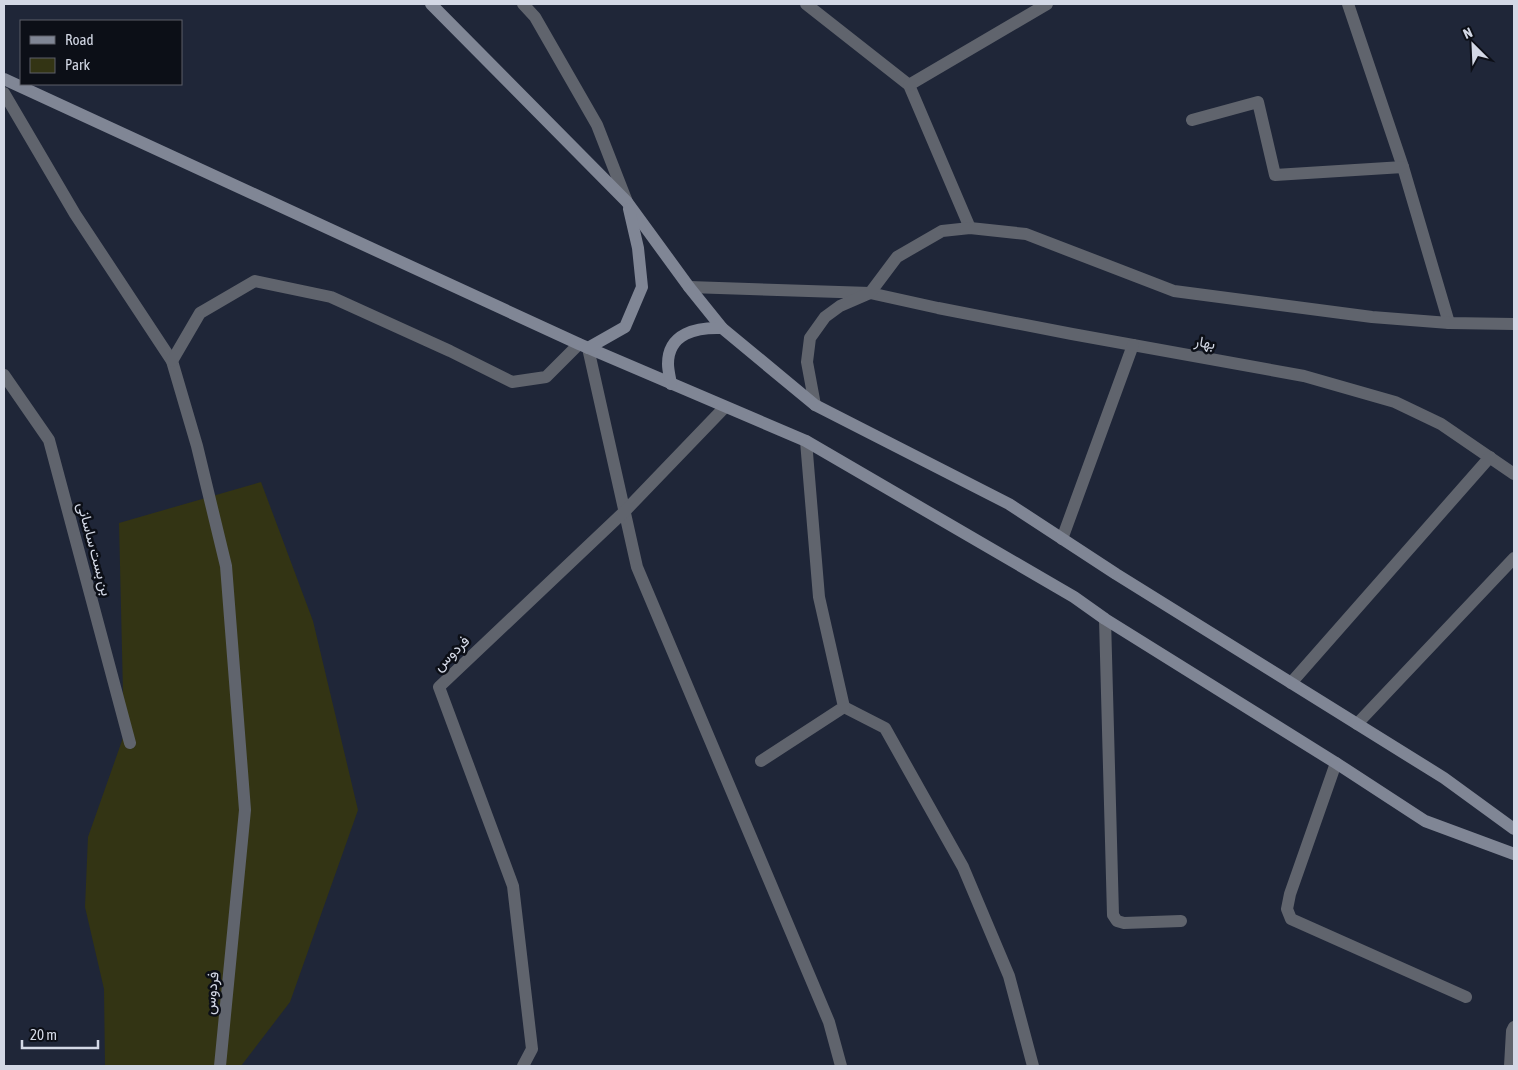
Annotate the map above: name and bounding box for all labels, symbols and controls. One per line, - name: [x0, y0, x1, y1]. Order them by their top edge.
- legend: [20, 20, 182, 85]
- north arrow: [1448, 20, 1498, 70]
- text: N: [1461, 24, 1475, 42]
- text: Road: [65, 31, 94, 48]
- text: Park: [65, 56, 90, 73]
- street label: بهار: [1192, 332, 1217, 353]
- street label: بن بست ساسانی: [72, 500, 116, 598]
- street label: فردوس: [430, 632, 474, 676]
- street label: فردوس: [200, 971, 224, 1016]
- scale bar: [22, 1018, 99, 1050]
- text: 20 m: [30, 1026, 57, 1043]

